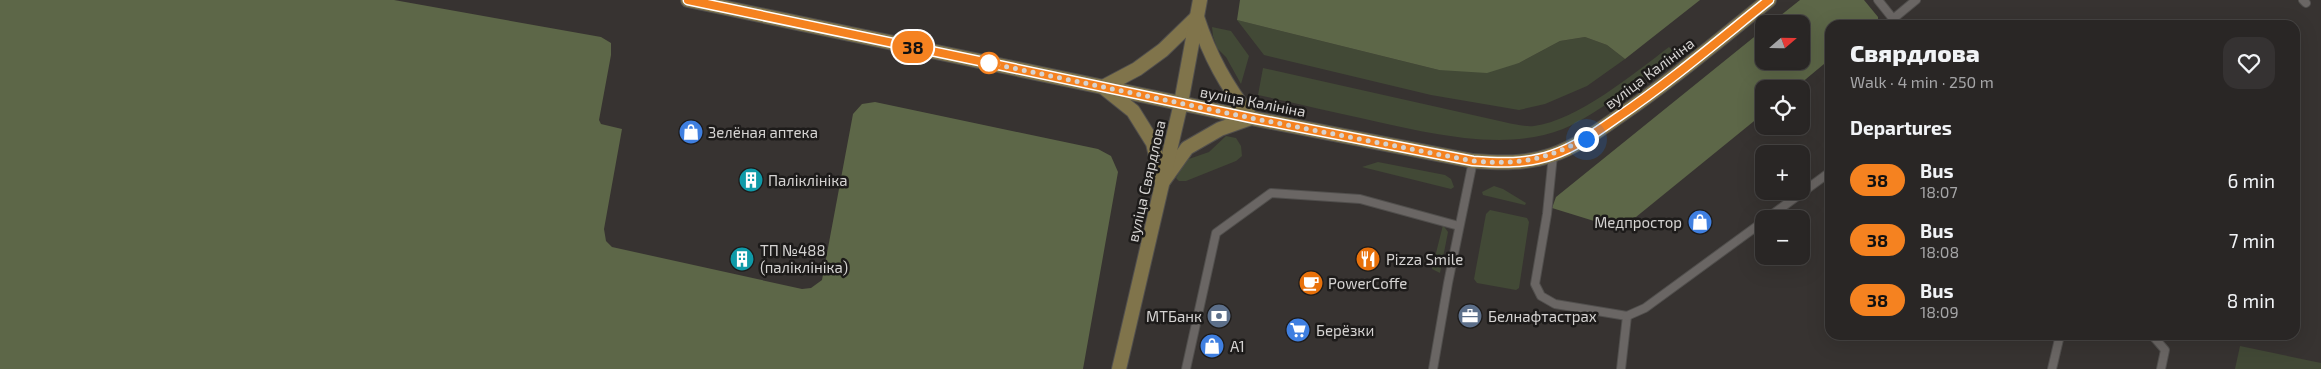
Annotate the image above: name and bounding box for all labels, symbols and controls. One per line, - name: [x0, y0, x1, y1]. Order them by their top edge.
- north arrow: [1755, 15, 1810, 70]
- map controls: [1755, 15, 1810, 265]
- line badge: 38: [890, 31, 936, 63]
- street label: вуліца Калініна: [1601, 33, 1698, 113]
- text: 38: [902, 36, 924, 58]
- button: heart: [2223, 37, 2275, 89]
- text: Свярдлова: [1850, 38, 1980, 67]
- unlabelled marker: [978, 52, 1000, 74]
- text: Walk · 4 min · 250 m: [1850, 72, 1994, 91]
- button: locate: [1755, 80, 1810, 135]
- street label: вуліца Калініна: [1198, 82, 1307, 121]
- text: Departures: [1850, 116, 1952, 139]
- street label: вуліца Свярдлова: [1123, 118, 1170, 244]
- shop icon: Зелёная аптека: [678, 119, 704, 145]
- place label: Зелёная аптека: [708, 123, 818, 141]
- your location: [1574, 127, 1599, 152]
- button: +: [1755, 145, 1810, 200]
- text: Bus: [1920, 159, 1954, 182]
- building icon: Паліклініка: [738, 167, 764, 193]
- text: 38: [1867, 169, 1888, 191]
- text: 6 min: [2227, 169, 2275, 192]
- place label: Паліклініка: [768, 171, 848, 189]
- text: 18:07: [1920, 182, 1958, 201]
- shop icon: Медпростор: [1687, 209, 1713, 235]
- button: −: [1755, 210, 1810, 265]
- place label: Медпростор: [1594, 213, 1682, 231]
- text: Bus: [1920, 219, 1954, 242]
- text: 38: [1867, 229, 1888, 251]
- text: 7 min: [2229, 229, 2275, 252]
- place label: ТП №488 (паліклініка): [760, 241, 848, 276]
- text: 18:08: [1920, 242, 1959, 261]
- building icon: ТП №488 (паліклініка): [729, 246, 755, 272]
- restaurant icon: Pizza Smile: [1355, 246, 1381, 272]
- place label: Pizza Smile: [1386, 250, 1463, 268]
- cafe icon: PowerCoffe: [1298, 270, 1324, 296]
- place label: PowerCoffe: [1328, 274, 1407, 292]
- text: Bus: [1920, 279, 1954, 302]
- text: 38: [1867, 289, 1888, 311]
- text: 8 min: [2227, 289, 2275, 312]
- text: 18:09: [1920, 302, 1959, 321]
- bank icon: МТБанк: [1206, 303, 1232, 329]
- office icon: Белнафтастрах: [1457, 303, 1483, 329]
- place label: МТБанк: [1146, 307, 1202, 325]
- place label: Белнафтастрах: [1488, 307, 1597, 325]
- supermarket icon: Берёзки: [1285, 317, 1311, 343]
- place label: Берёзки: [1316, 321, 1374, 339]
- shop icon: A1: [1199, 333, 1225, 359]
- place label: A1: [1230, 337, 1245, 355]

